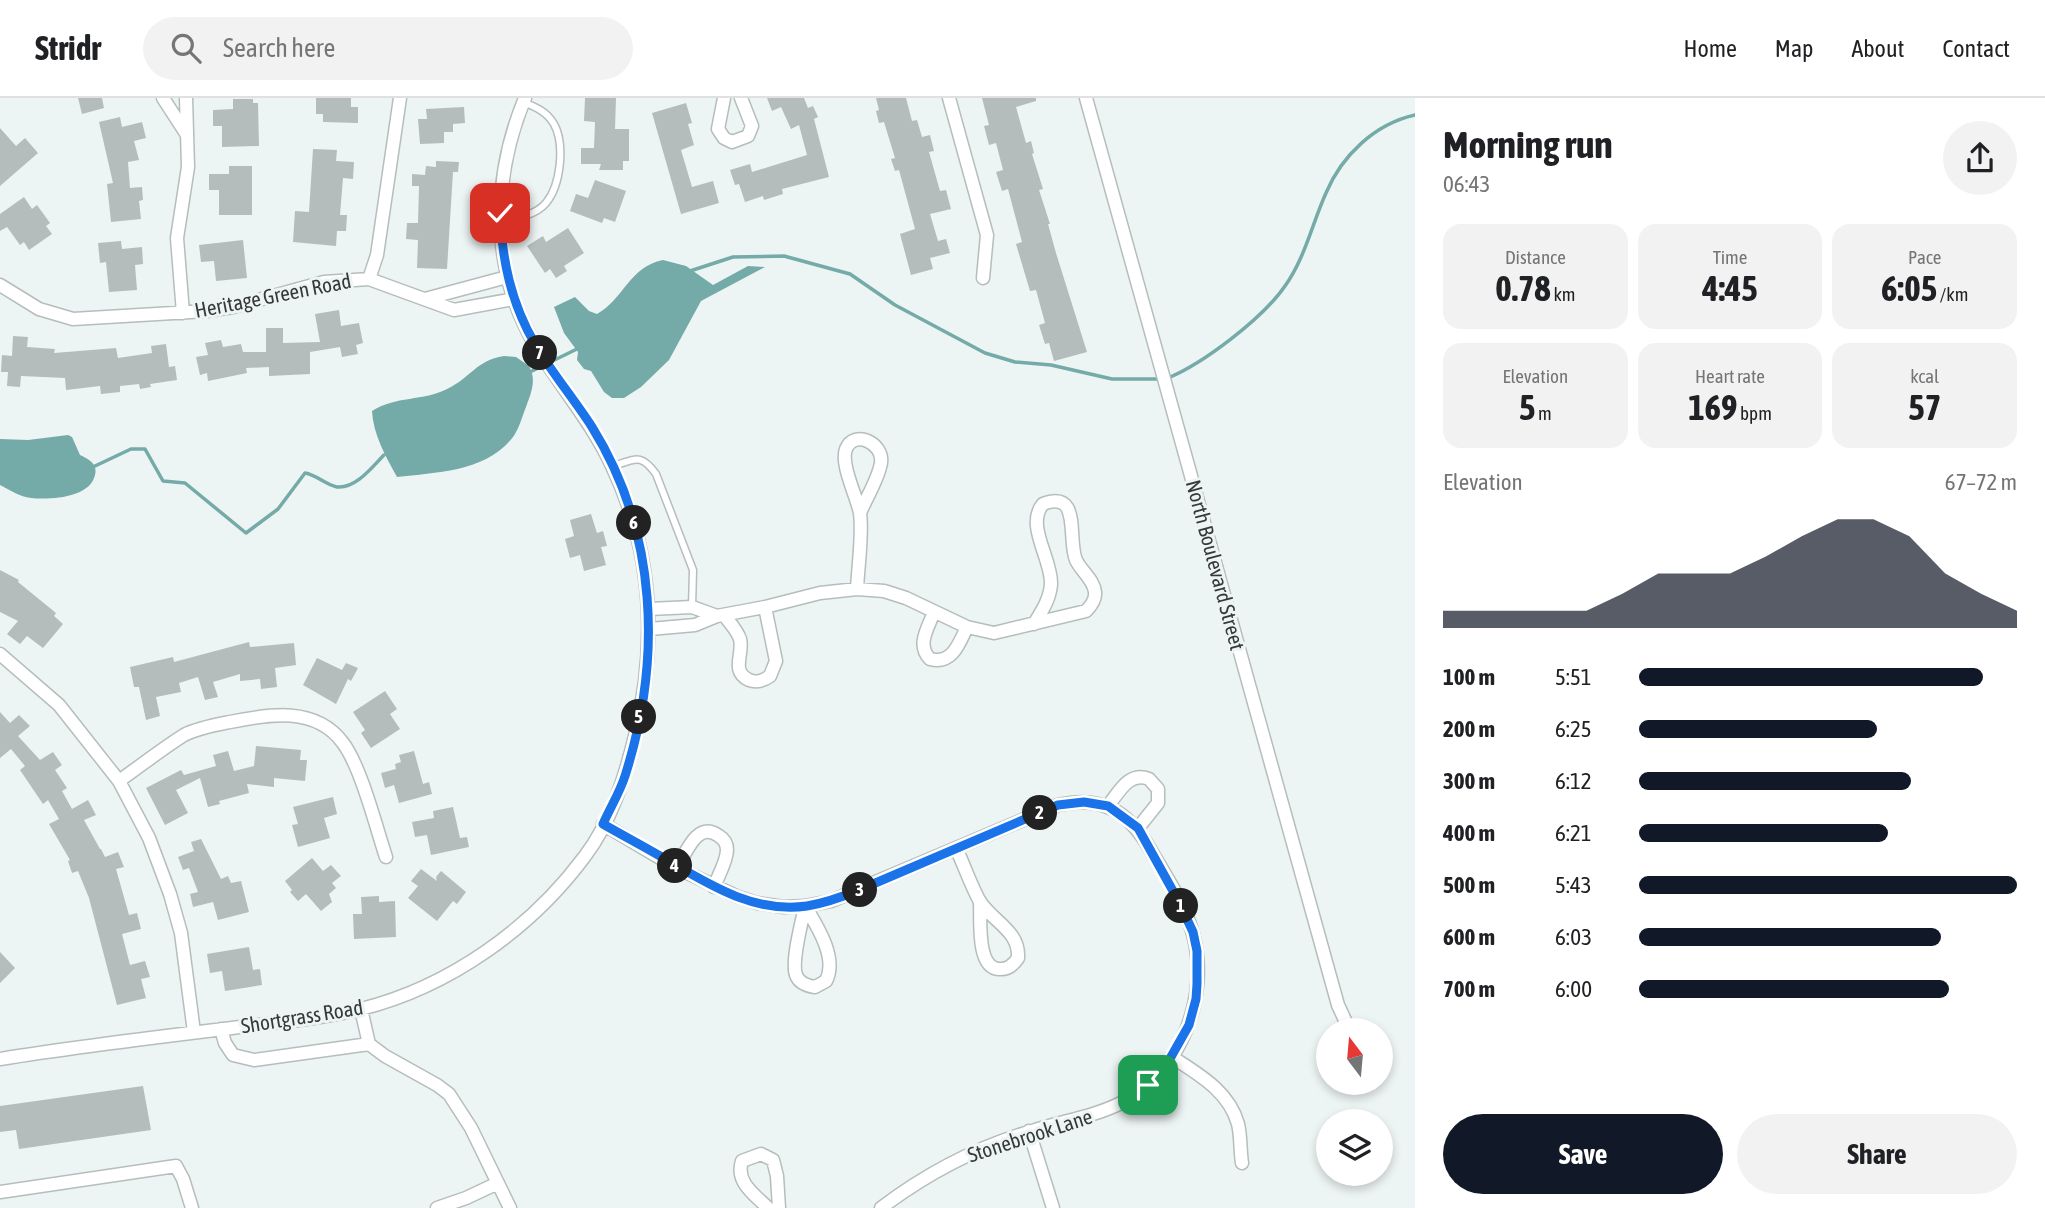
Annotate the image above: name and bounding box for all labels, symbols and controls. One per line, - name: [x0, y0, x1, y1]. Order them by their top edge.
- search box: [143, 17, 633, 80]
- text: Stridr: [35, 29, 101, 67]
- icon: search: [167, 29, 205, 67]
- text: Search here: [223, 33, 335, 63]
- text: Home: [1683, 35, 1737, 62]
- text: Map: [1775, 35, 1813, 62]
- text: About: [1851, 35, 1904, 62]
- text: Contact: [1942, 35, 2010, 62]
- button: share: [1943, 121, 2017, 195]
- text: Morning run: [1443, 123, 1613, 166]
- text: 06:43: [1443, 171, 1490, 197]
- pin: [470, 183, 530, 243]
- icon: check: [481, 194, 519, 232]
- text: Distance: [1505, 246, 1566, 268]
- text: Time: [1713, 246, 1747, 268]
- text: Pace: [1908, 246, 1941, 268]
- street label: Heritage Green Road: [192, 268, 353, 322]
- text: 0.78: [1495, 268, 1551, 308]
- text: 4:45: [1702, 268, 1758, 308]
- text: 6:05: [1881, 268, 1937, 308]
- text: km: [1551, 283, 1575, 305]
- text: /km: [1937, 283, 1968, 305]
- pin: 7: [522, 336, 558, 370]
- text: 7: [535, 341, 544, 363]
- text: Elevation: [1502, 365, 1568, 387]
- text: Heart rate: [1695, 365, 1765, 387]
- text: kcal: [1910, 365, 1939, 387]
- text: 5: [1519, 387, 1535, 427]
- text: 169: [1688, 387, 1738, 427]
- text: 57: [1908, 387, 1941, 427]
- text: m: [1535, 402, 1552, 424]
- text: bpm: [1738, 402, 1772, 424]
- text: Elevation: [1443, 469, 1523, 495]
- text: 67–72 m: [1945, 469, 2017, 495]
- street label: North Boulevard Street: [1182, 477, 1250, 653]
- pin: 6: [616, 506, 652, 540]
- text: 6: [629, 511, 638, 533]
- text: 100 m: [1443, 664, 1495, 690]
- text: 5:51: [1555, 664, 1592, 690]
- pin: 5: [622, 700, 656, 734]
- text: 5: [634, 705, 643, 727]
- text: 200 m: [1443, 716, 1495, 742]
- text: 6:25: [1555, 716, 1592, 742]
- text: 300 m: [1443, 768, 1495, 794]
- text: 6:12: [1555, 768, 1592, 794]
- pin: 2: [1023, 796, 1058, 830]
- text: 2: [1035, 801, 1044, 823]
- text: 400 m: [1443, 820, 1495, 846]
- text: 6:21: [1555, 820, 1592, 846]
- pin: 4: [658, 848, 692, 884]
- text: 4: [670, 854, 679, 876]
- pin: 3: [842, 872, 878, 908]
- text: 500 m: [1443, 872, 1495, 898]
- text: 5:43: [1555, 872, 1592, 898]
- text: 3: [855, 878, 864, 900]
- pin: 1: [1164, 888, 1198, 924]
- text: 1: [1176, 894, 1185, 916]
- text: 600 m: [1443, 924, 1495, 950]
- text: 6:03: [1555, 924, 1592, 950]
- text: 700 m: [1443, 976, 1495, 1002]
- text: 6:00: [1555, 976, 1592, 1002]
- street label: Shortgrass Road: [239, 995, 365, 1038]
- north arrow: [1316, 1018, 1393, 1096]
- map controls: [1316, 1018, 1393, 1186]
- pin: [1118, 1055, 1178, 1115]
- icon: arrive: [1129, 1066, 1167, 1104]
- street label: Stonebrook Lane: [964, 1104, 1095, 1167]
- button: layers: [1316, 1109, 1393, 1186]
- button: Save: [1443, 1114, 1723, 1194]
- button: Share: [1737, 1114, 2017, 1194]

